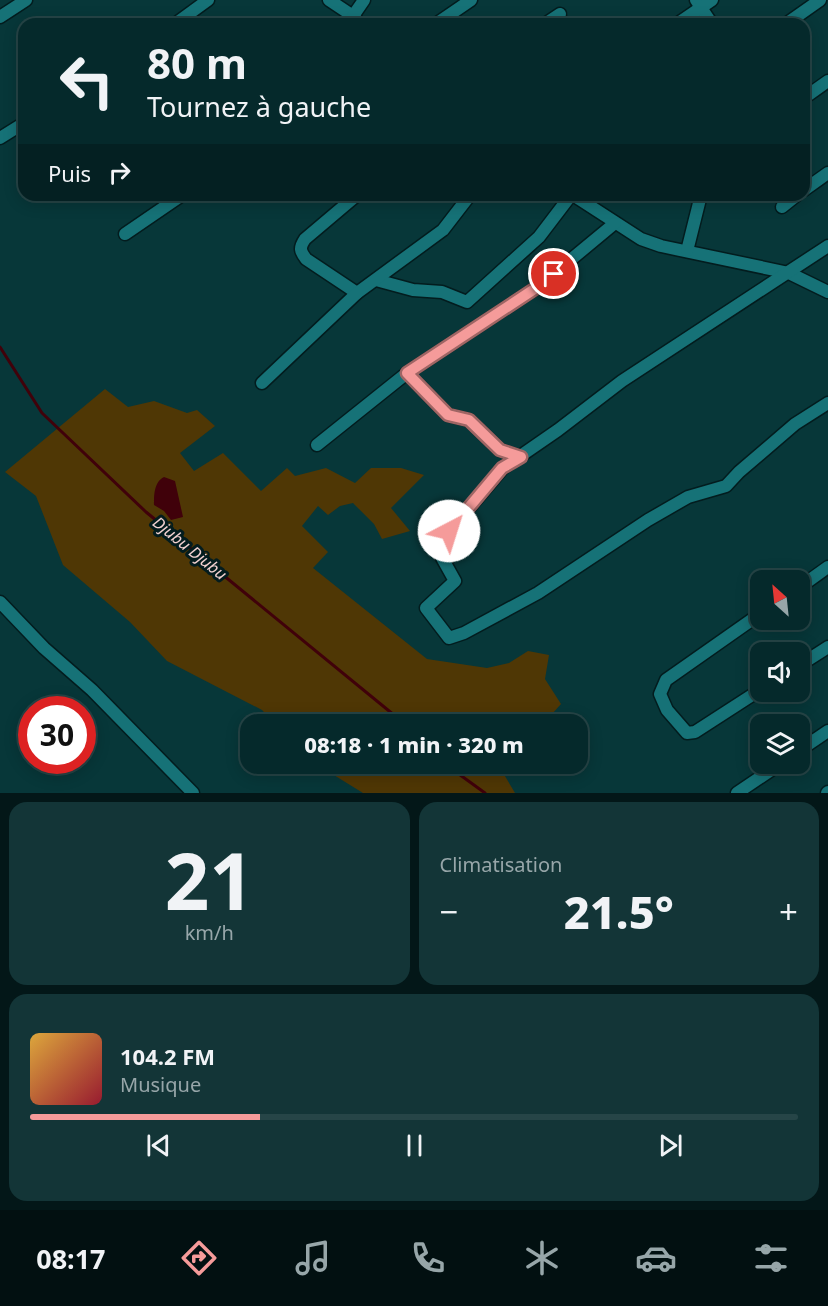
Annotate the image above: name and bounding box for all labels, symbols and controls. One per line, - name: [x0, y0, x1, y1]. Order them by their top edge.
- text: 80 m: [147, 34, 247, 91]
- icon: left: [48, 42, 126, 120]
- text: Tournez à gauche: [147, 88, 371, 125]
- icon: right: [103, 156, 136, 189]
- text: Puis: [48, 158, 91, 188]
- pin: [528, 248, 579, 299]
- icon: arrive: [537, 257, 570, 290]
- position arrow: [417, 499, 481, 563]
- water label: Djubu Djubu: [148, 511, 232, 585]
- north arrow: [750, 570, 810, 630]
- map controls: [750, 570, 810, 774]
- button: sound: [750, 642, 810, 702]
- speed limit sign: 30: [18, 696, 96, 774]
- button: layers: [750, 714, 810, 774]
- text: 08:18 · 1 min · 320 m: [304, 729, 524, 759]
- text: 21: [165, 827, 254, 933]
- text: Climatisation: [440, 851, 562, 878]
- text: 21.5°: [564, 881, 674, 942]
- text: −: [440, 889, 458, 934]
- text: +: [779, 889, 798, 934]
- text: km/h: [185, 919, 234, 946]
- text: 104.2 FM: [120, 1041, 215, 1071]
- text: Musique: [120, 1071, 201, 1098]
- icon: previous: [142, 1129, 175, 1162]
- icon: pause: [398, 1129, 431, 1162]
- icon: next: [654, 1129, 687, 1162]
- icon: directions: [178, 1237, 220, 1279]
- icon: music: [292, 1237, 334, 1279]
- icon: phone: [407, 1237, 449, 1279]
- icon: climate: [521, 1237, 563, 1279]
- icon: car: [635, 1237, 677, 1279]
- icon: filters: [750, 1237, 792, 1279]
- text: 08:17: [36, 1240, 106, 1277]

